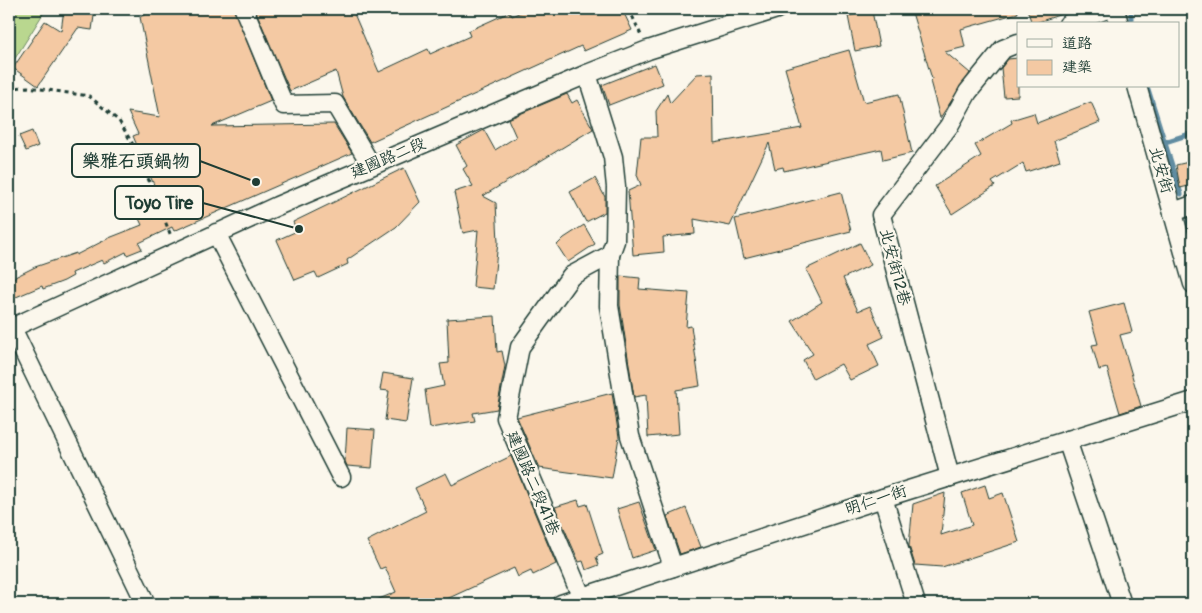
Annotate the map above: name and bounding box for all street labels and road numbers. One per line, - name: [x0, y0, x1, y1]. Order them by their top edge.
- street label: 建國路二段: [347, 133, 429, 183]
- street label: 北安街: [1145, 144, 1177, 196]
- street label: 北安街12巷: [875, 226, 915, 308]
- street label: 建國路二段41巷: [502, 428, 564, 538]
- street label: 明仁一街: [842, 481, 910, 519]

